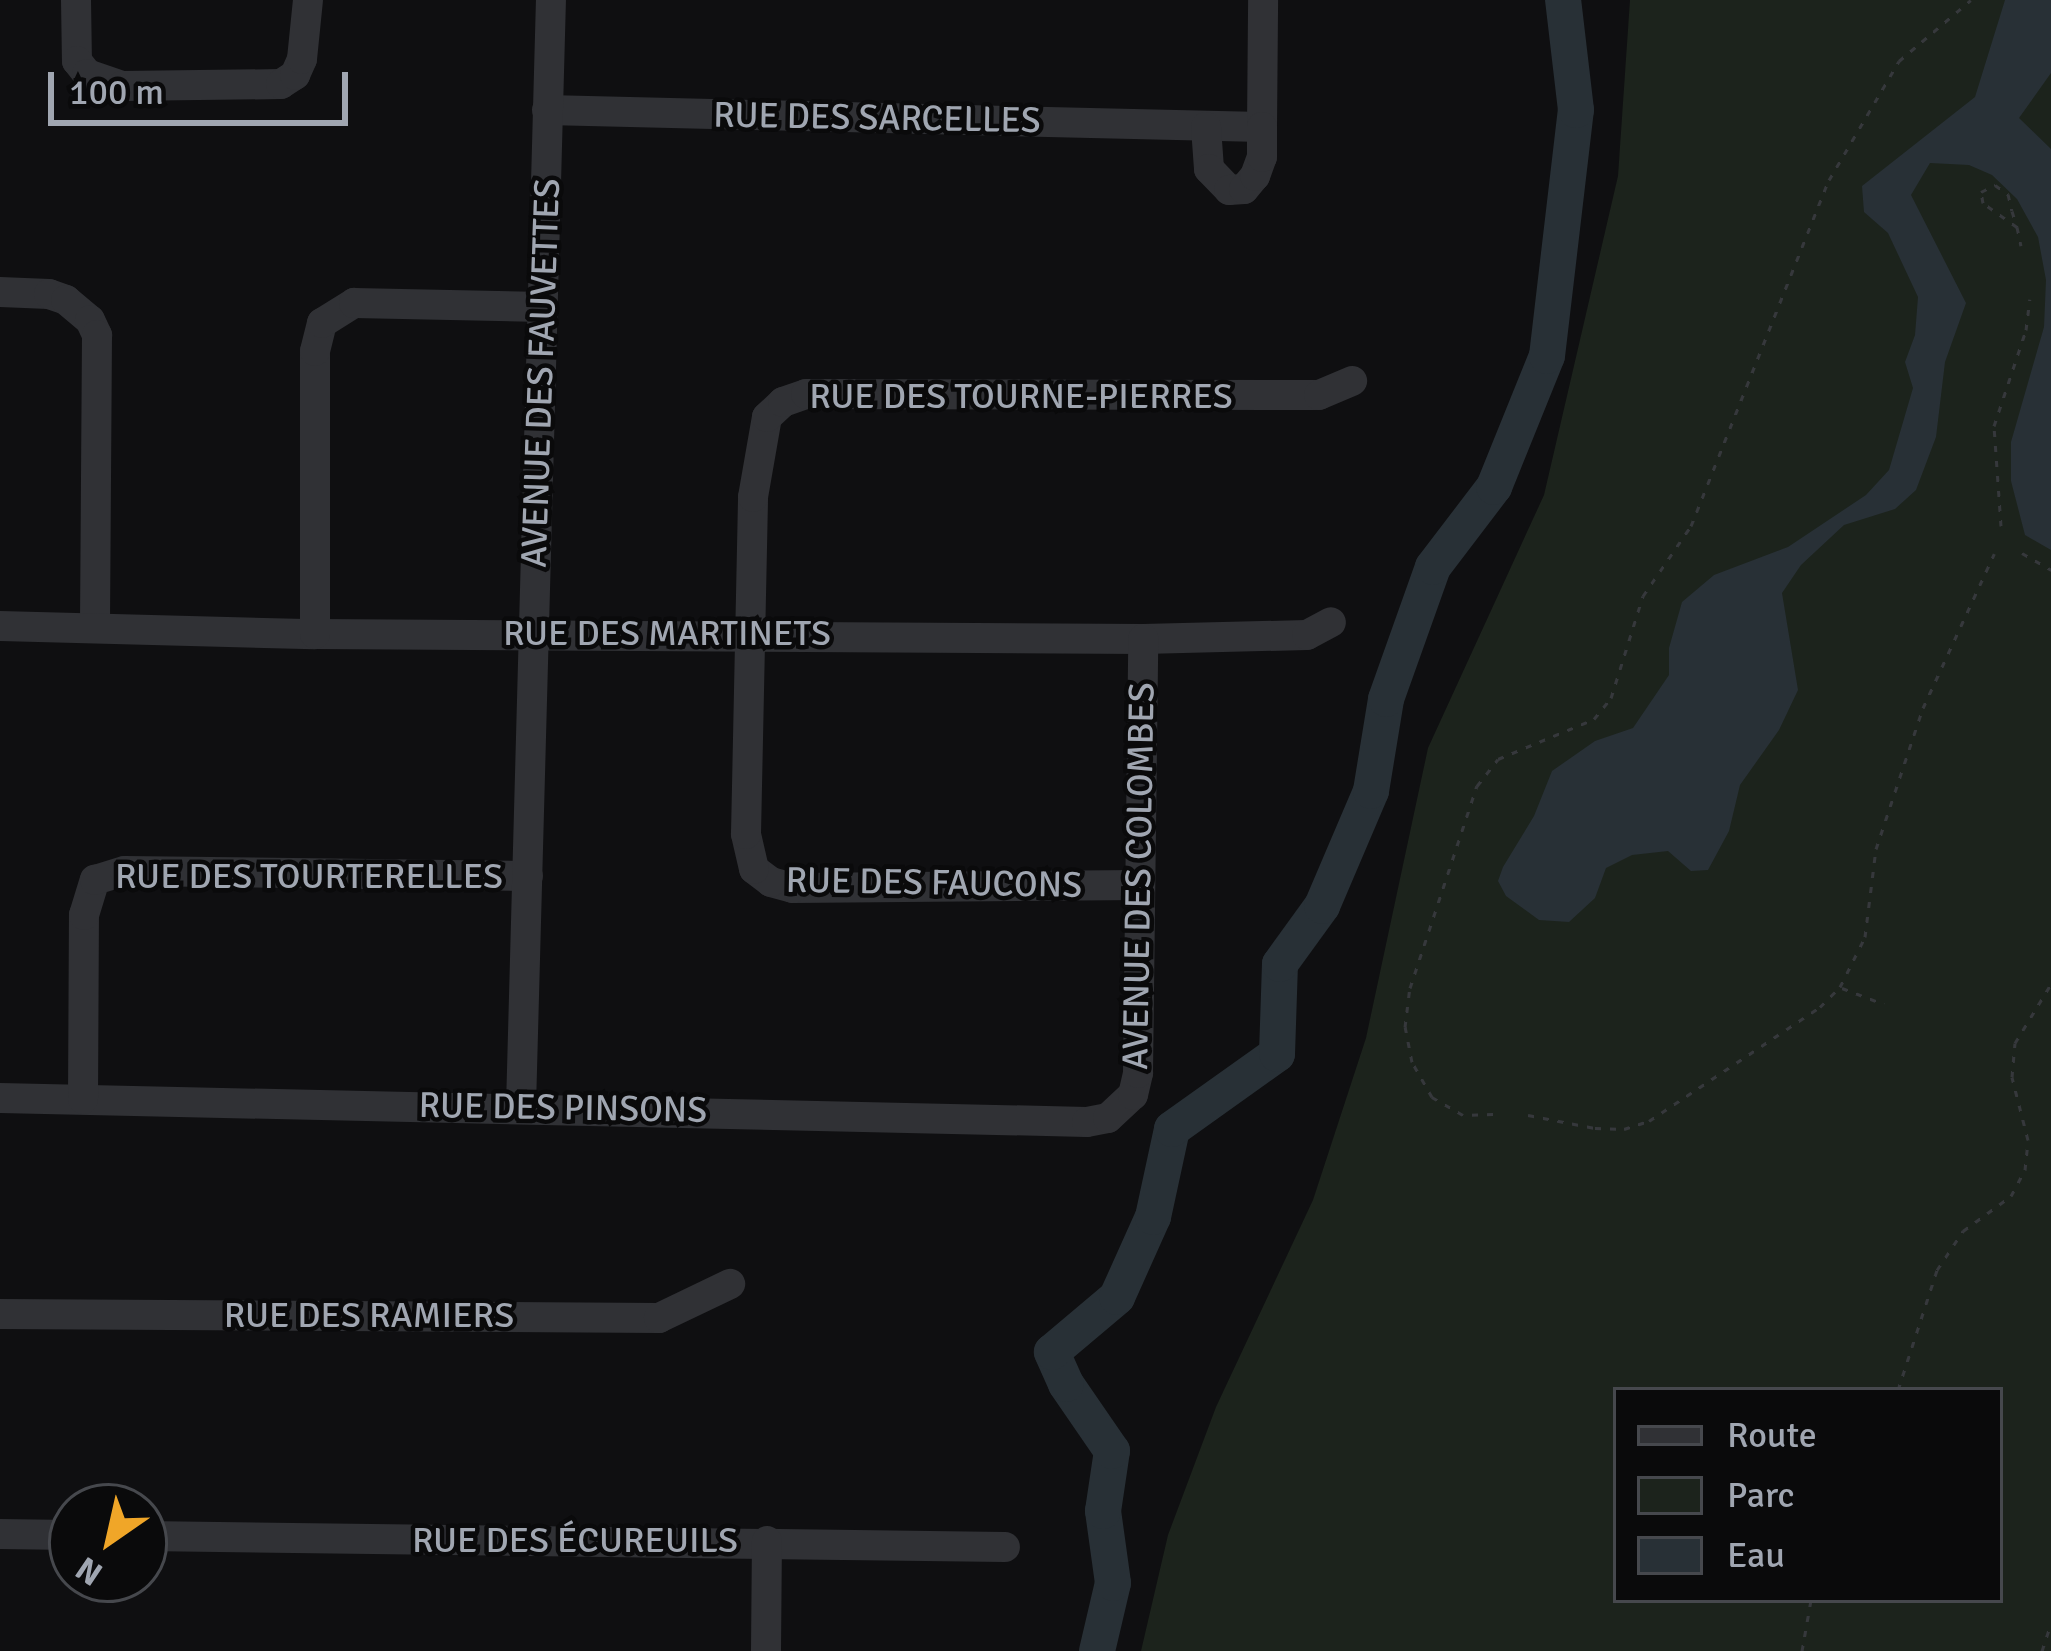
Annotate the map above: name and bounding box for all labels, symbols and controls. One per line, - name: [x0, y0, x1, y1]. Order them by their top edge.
- scale bar: [54, 48, 354, 122]
- text: 100 m: [69, 70, 164, 115]
- street label: RUE DES SARCELLES: [713, 94, 1041, 142]
- street label: AVENUE DES FAUVETTES: [513, 178, 569, 568]
- street label: RUE DES TOURNE-PIERRES: [809, 375, 1233, 419]
- street label: RUE DES MARTINETS: [503, 612, 831, 656]
- street label: AVENUE DES COLOMBES: [1114, 682, 1164, 1070]
- street label: RUE DES TOURTERELLES: [115, 855, 503, 899]
- street label: RUE DES FAUCONS: [785, 859, 1083, 907]
- street label: RUE DES PINSONS: [418, 1084, 708, 1132]
- street label: RUE DES RAMIERS: [224, 1294, 514, 1338]
- legend: [1613, 1387, 2003, 1603]
- text: Route: [1727, 1413, 1817, 1458]
- text: Parc: [1727, 1473, 1794, 1518]
- north arrow: [48, 1483, 168, 1603]
- street label: RUE DES ÉCUREUILS: [412, 1519, 738, 1563]
- text: Eau: [1727, 1533, 1785, 1578]
- text: N: [68, 1547, 110, 1594]

